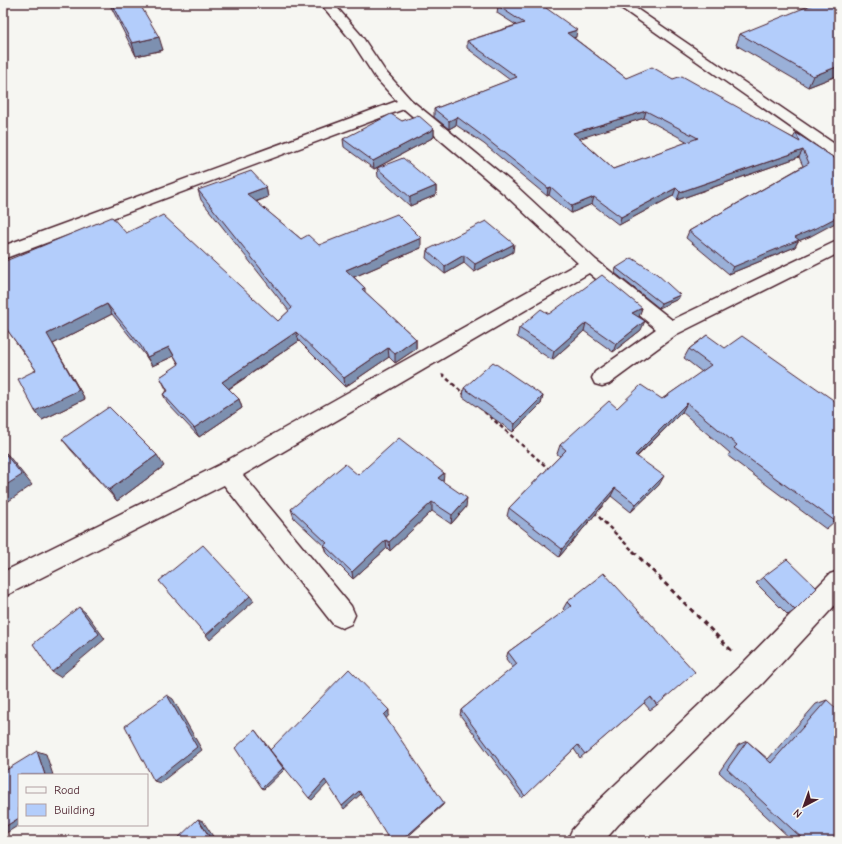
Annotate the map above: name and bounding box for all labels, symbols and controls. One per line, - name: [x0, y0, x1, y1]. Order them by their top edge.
- legend: [18, 774, 148, 826]
- text: Road: [54, 783, 80, 797]
- north arrow: [784, 786, 824, 826]
- text: Building: [54, 803, 95, 817]
- text: N: [791, 806, 805, 820]

